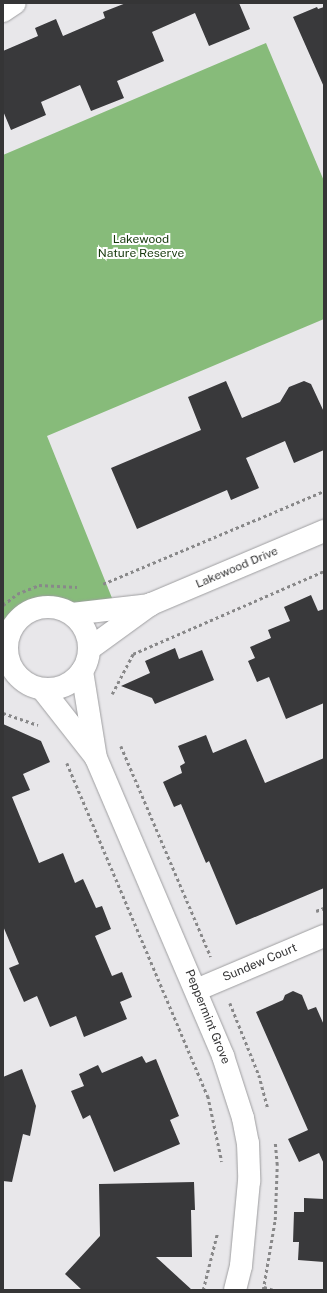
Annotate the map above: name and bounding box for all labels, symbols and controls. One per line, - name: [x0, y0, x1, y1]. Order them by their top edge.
- park label: Lakewood Nature Reserve: [98, 233, 184, 261]
- street label: Lakewood Drive: [194, 544, 280, 592]
- street label: Sundew Court: [221, 941, 299, 985]
- street label: Peppermint Grove: [181, 968, 233, 1066]

